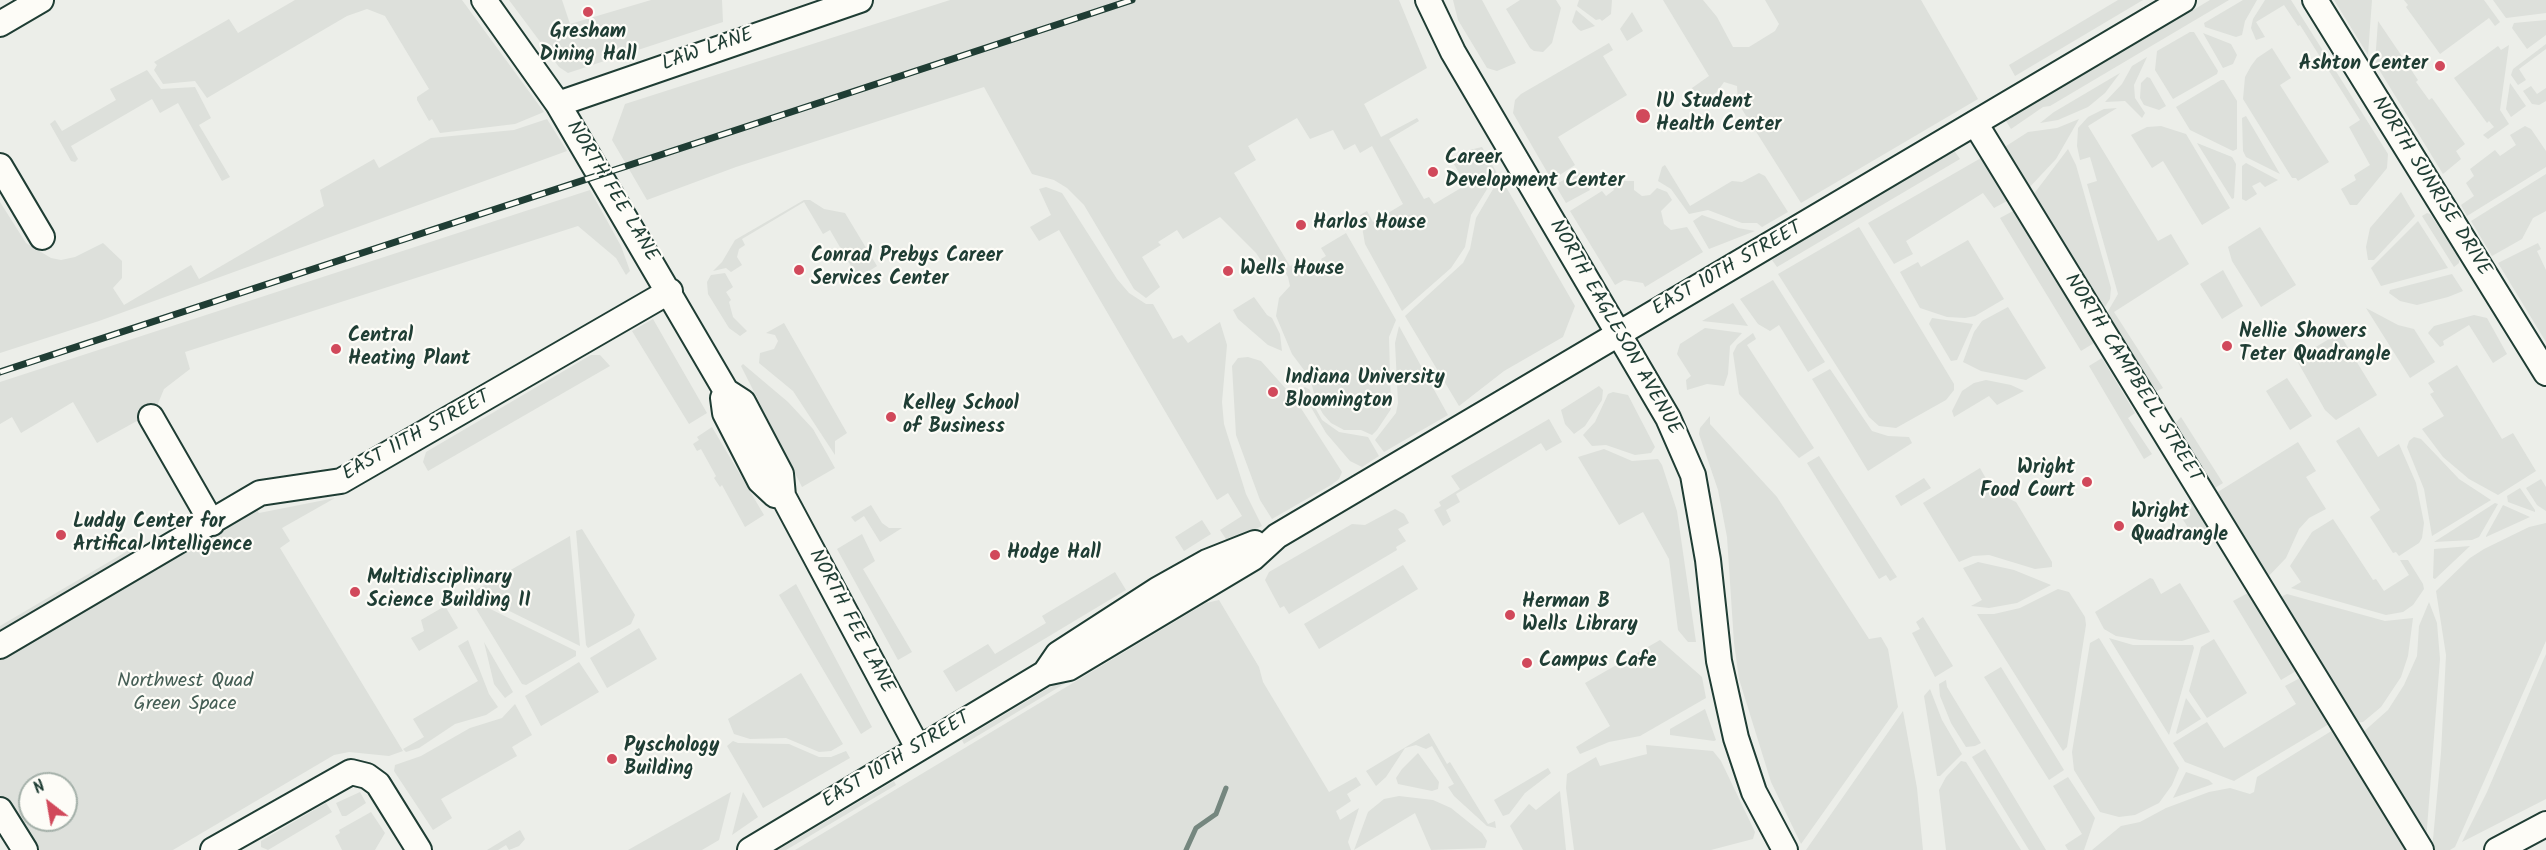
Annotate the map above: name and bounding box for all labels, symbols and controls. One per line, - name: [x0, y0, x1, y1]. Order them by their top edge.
- marker: Gresham Dining Hall: [581, 5, 595, 19]
- place label: Gresham Dining Hall: [539, 22, 637, 69]
- street label: LAW LANE: [659, 24, 757, 78]
- place label: Ashton Center: [2299, 54, 2428, 78]
- marker: Ashton Center: [2433, 59, 2447, 73]
- place label: IU Student Health Center: [1656, 92, 1781, 139]
- street label: NORTH SUNRISE DRIVE: [2365, 93, 2495, 281]
- marker: IU Student Health Center: [1634, 107, 1652, 125]
- street label: NORTH FEE LANE: [560, 117, 662, 267]
- place label: Career Development Center: [1445, 148, 1625, 195]
- marker: Career Development Center: [1426, 165, 1440, 179]
- place label: Harlos House: [1313, 213, 1426, 237]
- street label: NORTH EAGLESON AVENUE: [1542, 216, 1686, 440]
- street label: EAST 10TH STREET: [1649, 217, 1807, 323]
- marker: Harlos House: [1294, 218, 1308, 232]
- place label: Conrad Prebys Career Services Center: [811, 246, 1003, 293]
- place label: Wells House: [1240, 259, 1344, 283]
- marker: Conrad Prebys Career Services Center: [792, 263, 806, 277]
- marker: Wells House: [1221, 264, 1235, 278]
- street label: NORTH CAMPBELL STREET: [2058, 270, 2206, 488]
- place label: Nellie Showers Teter Quadrangle: [2239, 322, 2390, 369]
- place label: Central Heating Plant: [348, 326, 470, 373]
- marker: Nellie Showers Teter Quadrangle: [2220, 339, 2234, 353]
- marker: Central Heating Plant: [329, 342, 343, 356]
- place label: Indiana University Bloomington: [1285, 368, 1445, 415]
- marker: Indiana University Bloomington: [1266, 385, 1280, 399]
- street label: EAST 11TH STREET: [339, 387, 495, 487]
- place label: Kelley School of Business: [903, 394, 1019, 441]
- marker: Kelley School of Business: [884, 410, 898, 424]
- place label: Wright Food Court: [1980, 458, 2075, 505]
- marker: Wright Food Court: [2080, 475, 2094, 489]
- place label: Wright Quadrangle: [2131, 502, 2228, 549]
- place label: Luddy Center for Artifical Intelligence: [73, 512, 252, 559]
- marker: Wright Quadrangle: [2112, 519, 2126, 533]
- marker: Luddy Center for Artifical Intelligence: [54, 528, 68, 542]
- place label: Hodge Hall: [1007, 543, 1101, 567]
- street label: NORTH FEE LANE: [802, 546, 898, 698]
- marker: Hodge Hall: [988, 548, 1002, 562]
- place label: Multidisciplinary Science Building II: [367, 568, 531, 615]
- marker: Multidisciplinary Science Building II: [348, 585, 362, 599]
- place label: Herman B Wells Library: [1522, 592, 1638, 639]
- marker: Herman B Wells Library: [1503, 608, 1517, 622]
- place label: Campus Cafe: [1539, 651, 1656, 675]
- marker: Campus Cafe: [1520, 656, 1534, 670]
- park label: Northwest Quad Green Space: [117, 671, 253, 718]
- street label: EAST 10TH STREET: [819, 707, 975, 815]
- place label: Pyschology Building: [624, 736, 719, 783]
- marker: Pyschology Building: [605, 752, 619, 766]
- north arrow: [18, 772, 78, 832]
- text: N: [29, 775, 50, 801]

